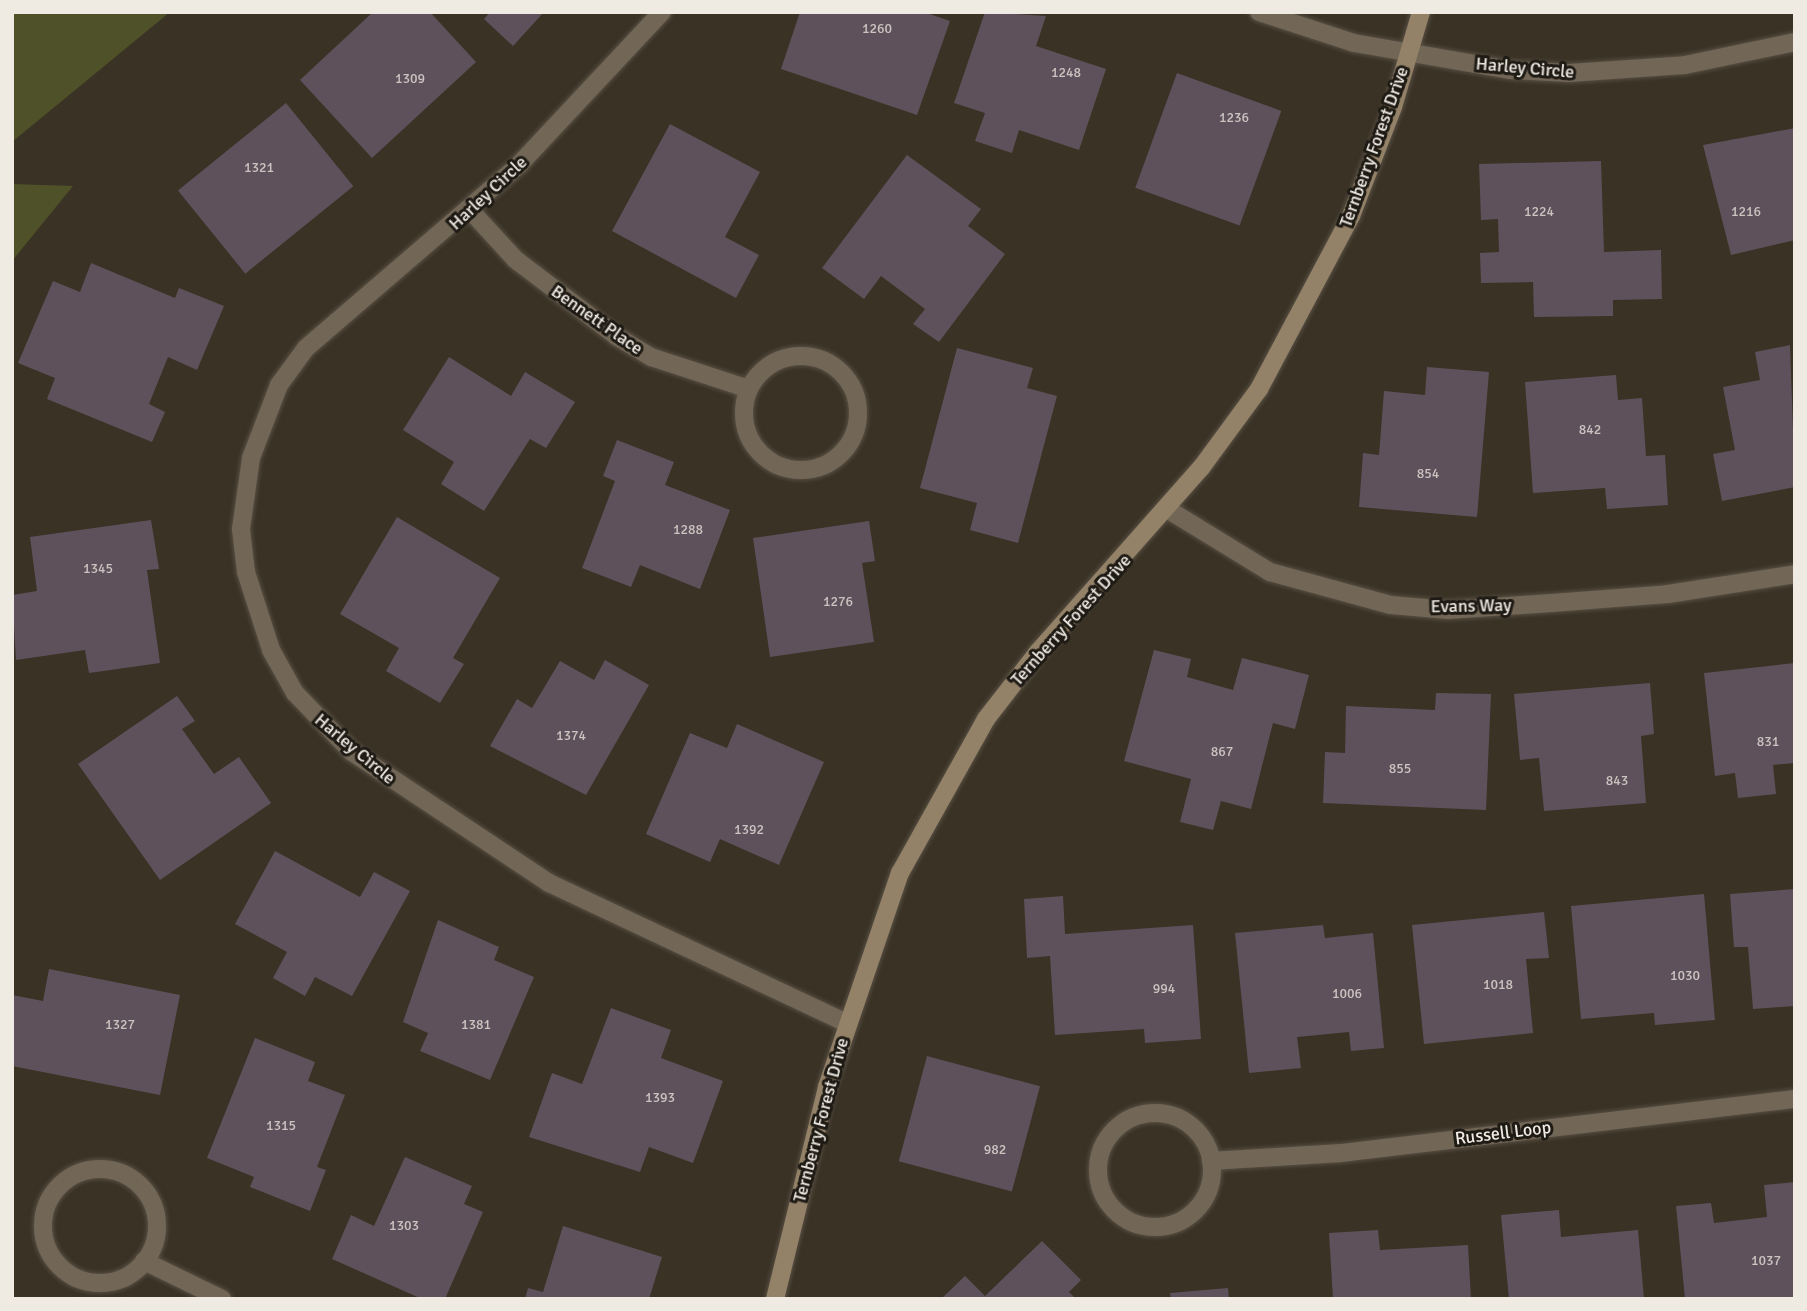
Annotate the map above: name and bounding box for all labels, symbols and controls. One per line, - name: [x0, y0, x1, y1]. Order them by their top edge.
- house number: 1260: [862, 21, 892, 37]
- street label: Harley Circle: [1475, 53, 1575, 83]
- street label: Ternberry Forest Drive: [1335, 64, 1413, 230]
- house number: 1248: [1051, 65, 1081, 81]
- house number: 1309: [395, 71, 425, 87]
- house number: 1236: [1219, 110, 1249, 126]
- street label: Harley Circle: [445, 151, 531, 235]
- house number: 1321: [244, 160, 274, 176]
- house number: 1224: [1524, 204, 1554, 220]
- house number: 1216: [1731, 204, 1761, 220]
- street label: Bennett Place: [547, 280, 647, 360]
- house number: 842: [1579, 422, 1601, 438]
- house number: 854: [1417, 466, 1439, 482]
- house number: 1288: [673, 522, 703, 538]
- street label: Ternberry Forest Drive: [1006, 550, 1136, 690]
- house number: 1345: [83, 561, 113, 577]
- house number: 1276: [823, 594, 853, 610]
- street label: Evans Way: [1430, 594, 1512, 618]
- street label: Harley Circle: [310, 709, 400, 789]
- house number: 1374: [556, 728, 586, 744]
- house number: 831: [1757, 734, 1779, 750]
- house number: 867: [1211, 744, 1233, 760]
- house number: 855: [1389, 761, 1411, 777]
- house number: 843: [1606, 773, 1628, 789]
- house number: 1392: [734, 822, 764, 838]
- house number: 1030: [1670, 968, 1700, 984]
- house number: 1018: [1483, 977, 1513, 993]
- house number: 994: [1153, 981, 1175, 997]
- house number: 1006: [1332, 986, 1362, 1002]
- house number: 1327: [105, 1017, 135, 1033]
- house number: 1381: [461, 1017, 491, 1033]
- street label: Ternberry Forest Drive: [789, 1035, 853, 1205]
- house number: 1393: [645, 1090, 675, 1106]
- street label: Russell Loop: [1454, 1116, 1552, 1150]
- house number: 1315: [266, 1118, 296, 1134]
- house number: 982: [984, 1142, 1006, 1158]
- house number: 1303: [389, 1218, 419, 1234]
- house number: 1037: [1751, 1253, 1781, 1269]

